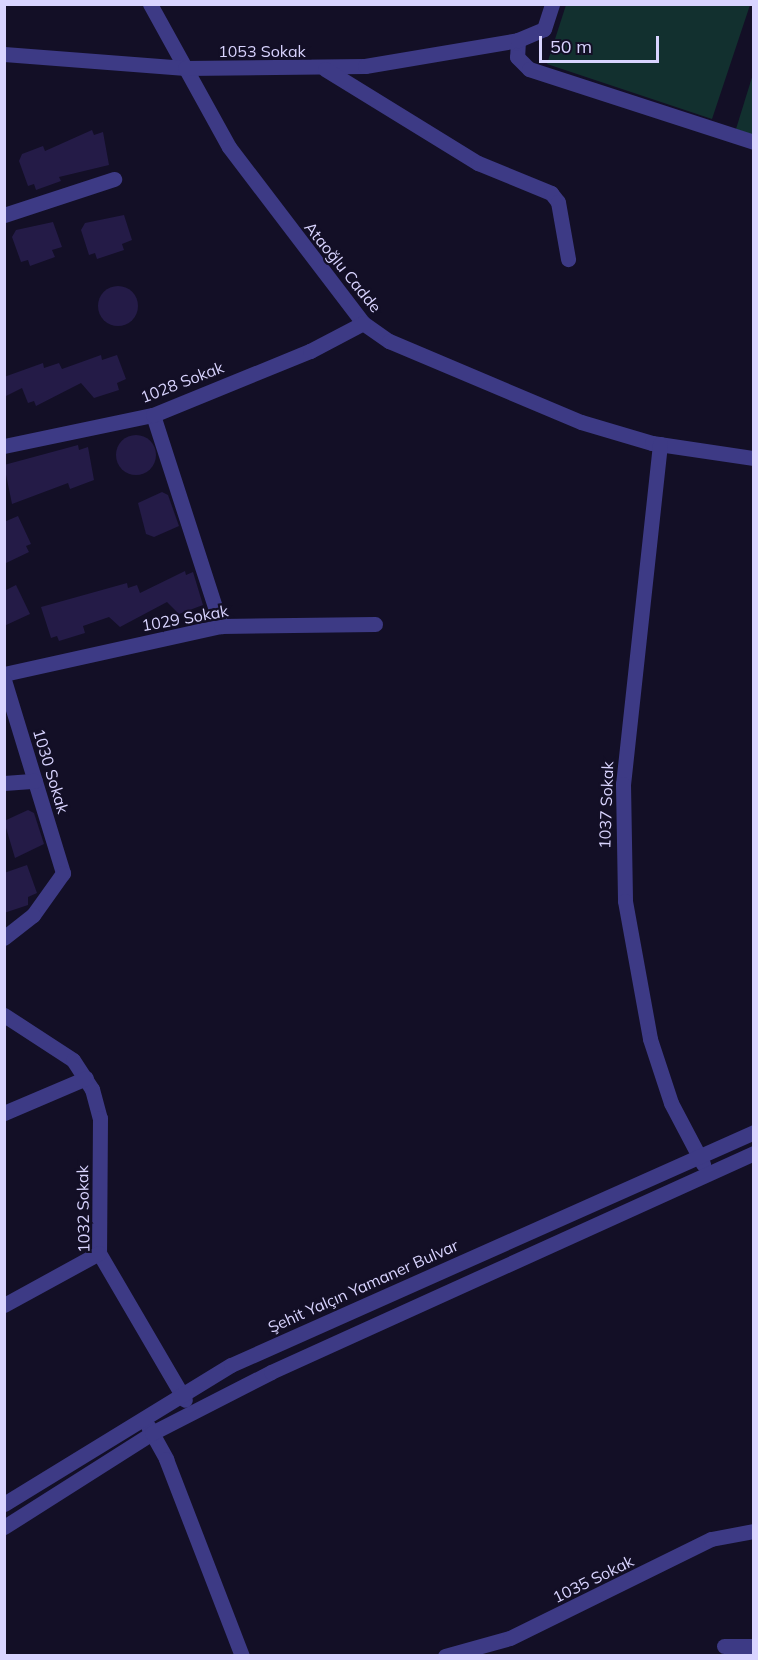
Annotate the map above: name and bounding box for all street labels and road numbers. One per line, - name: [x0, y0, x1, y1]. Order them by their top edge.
- street label: 1053 Sokak: [218, 41, 306, 61]
- street label: Ataoğlu Cadde: [301, 218, 385, 316]
- street label: 1028 Sokak: [138, 357, 226, 407]
- street label: 1029 Sokak: [140, 601, 230, 635]
- street label: 1030 Sokak: [29, 726, 73, 816]
- street label: 1037 Sokak: [595, 761, 617, 849]
- street label: 1032 Sokak: [73, 1165, 93, 1253]
- street label: Şehit Yalçın Yamaner Bulvar: [265, 1235, 461, 1337]
- street label: 1035 Sokak: [549, 1551, 637, 1607]

